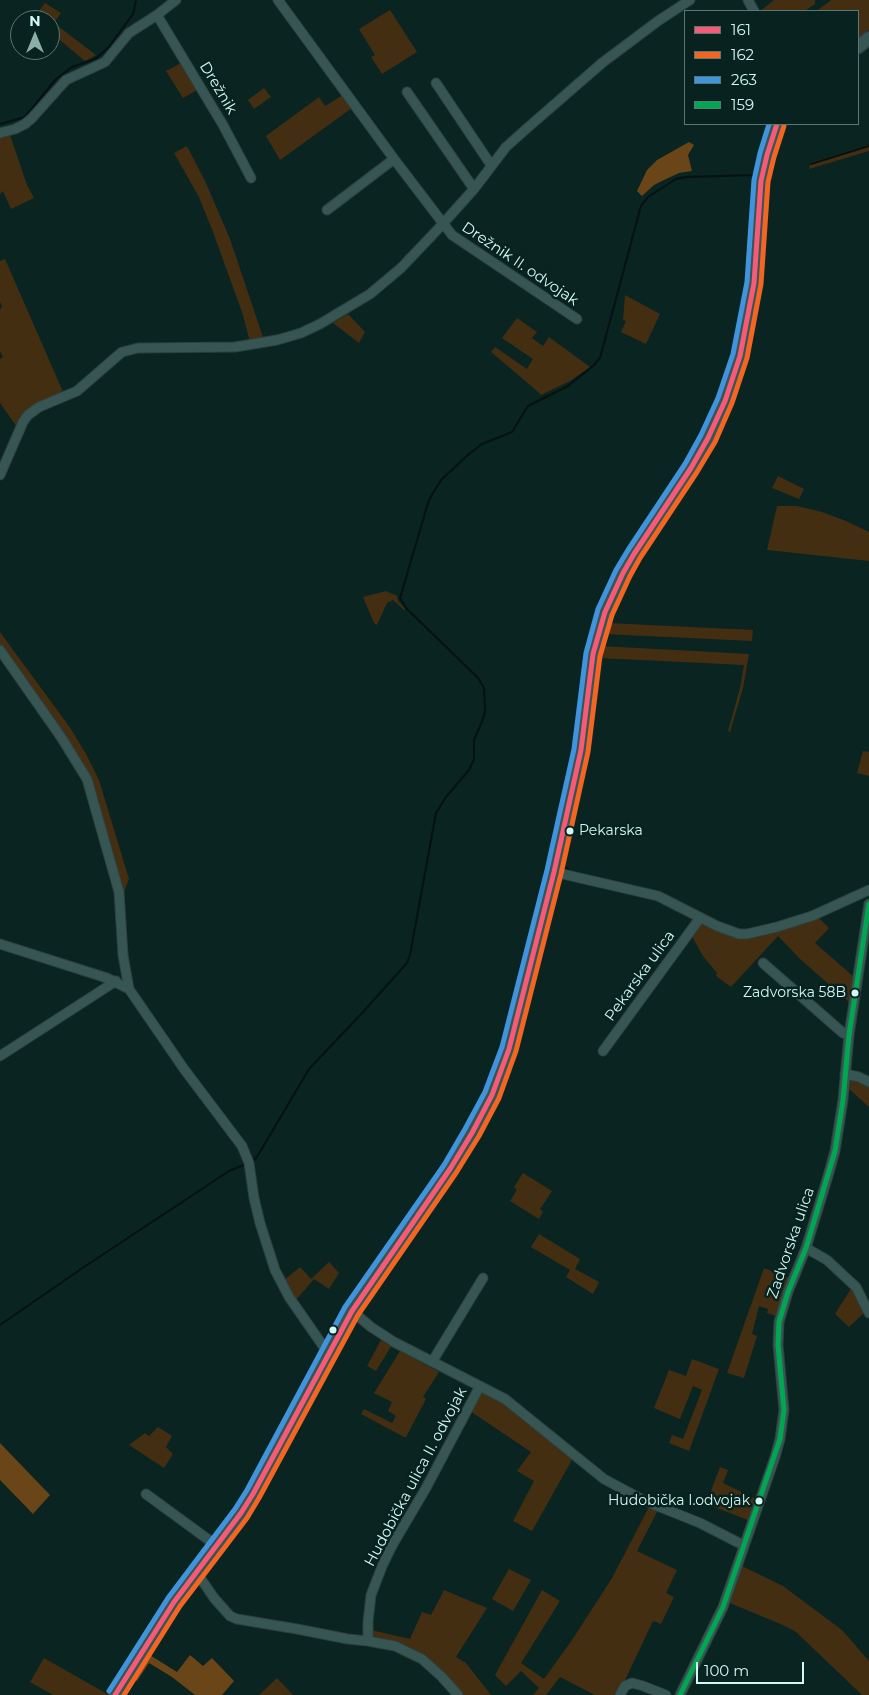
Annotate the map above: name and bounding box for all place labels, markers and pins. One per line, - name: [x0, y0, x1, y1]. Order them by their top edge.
- place label: Pekarska: [579, 823, 643, 839]
- marker: Pekarska: [565, 826, 575, 836]
- place label: Zadvorska 58B: [743, 985, 846, 1001]
- marker: Zadvorska 58B: [850, 988, 860, 998]
- unlabelled marker: [328, 1325, 338, 1335]
- place label: Hudobička I.odvojak: [608, 1493, 750, 1509]
- marker: Hudobička I.odvojak: [754, 1496, 764, 1506]

